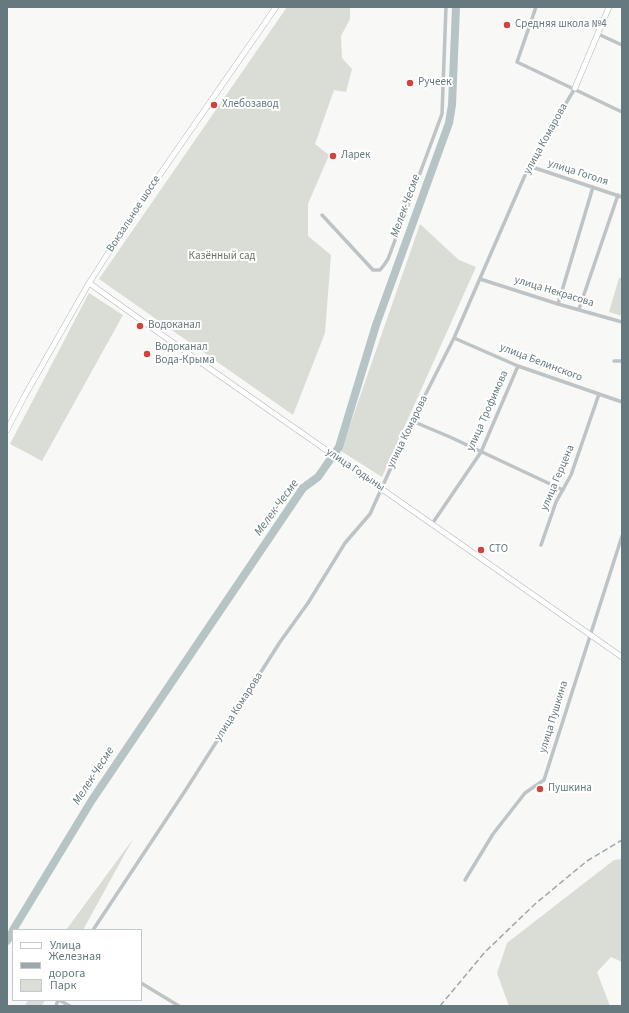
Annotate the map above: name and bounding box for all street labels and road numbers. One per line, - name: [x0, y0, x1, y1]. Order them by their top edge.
- street label: улица Комарова: [521, 101, 571, 177]
- street label: улица Гоголя: [546, 157, 610, 189]
- street label: Вокзальное шоссе: [104, 173, 164, 255]
- street label: улица Некрасова: [513, 274, 595, 310]
- street label: улица Белинского: [498, 341, 584, 385]
- street label: улица Трофимова: [464, 369, 512, 453]
- street label: улица Комарова: [385, 394, 431, 470]
- street label: улица Герцена: [538, 443, 578, 513]
- street label: улица Годыны: [323, 445, 387, 495]
- street label: улица Комарова: [212, 670, 266, 744]
- street label: улица Пушкина: [537, 679, 571, 755]

